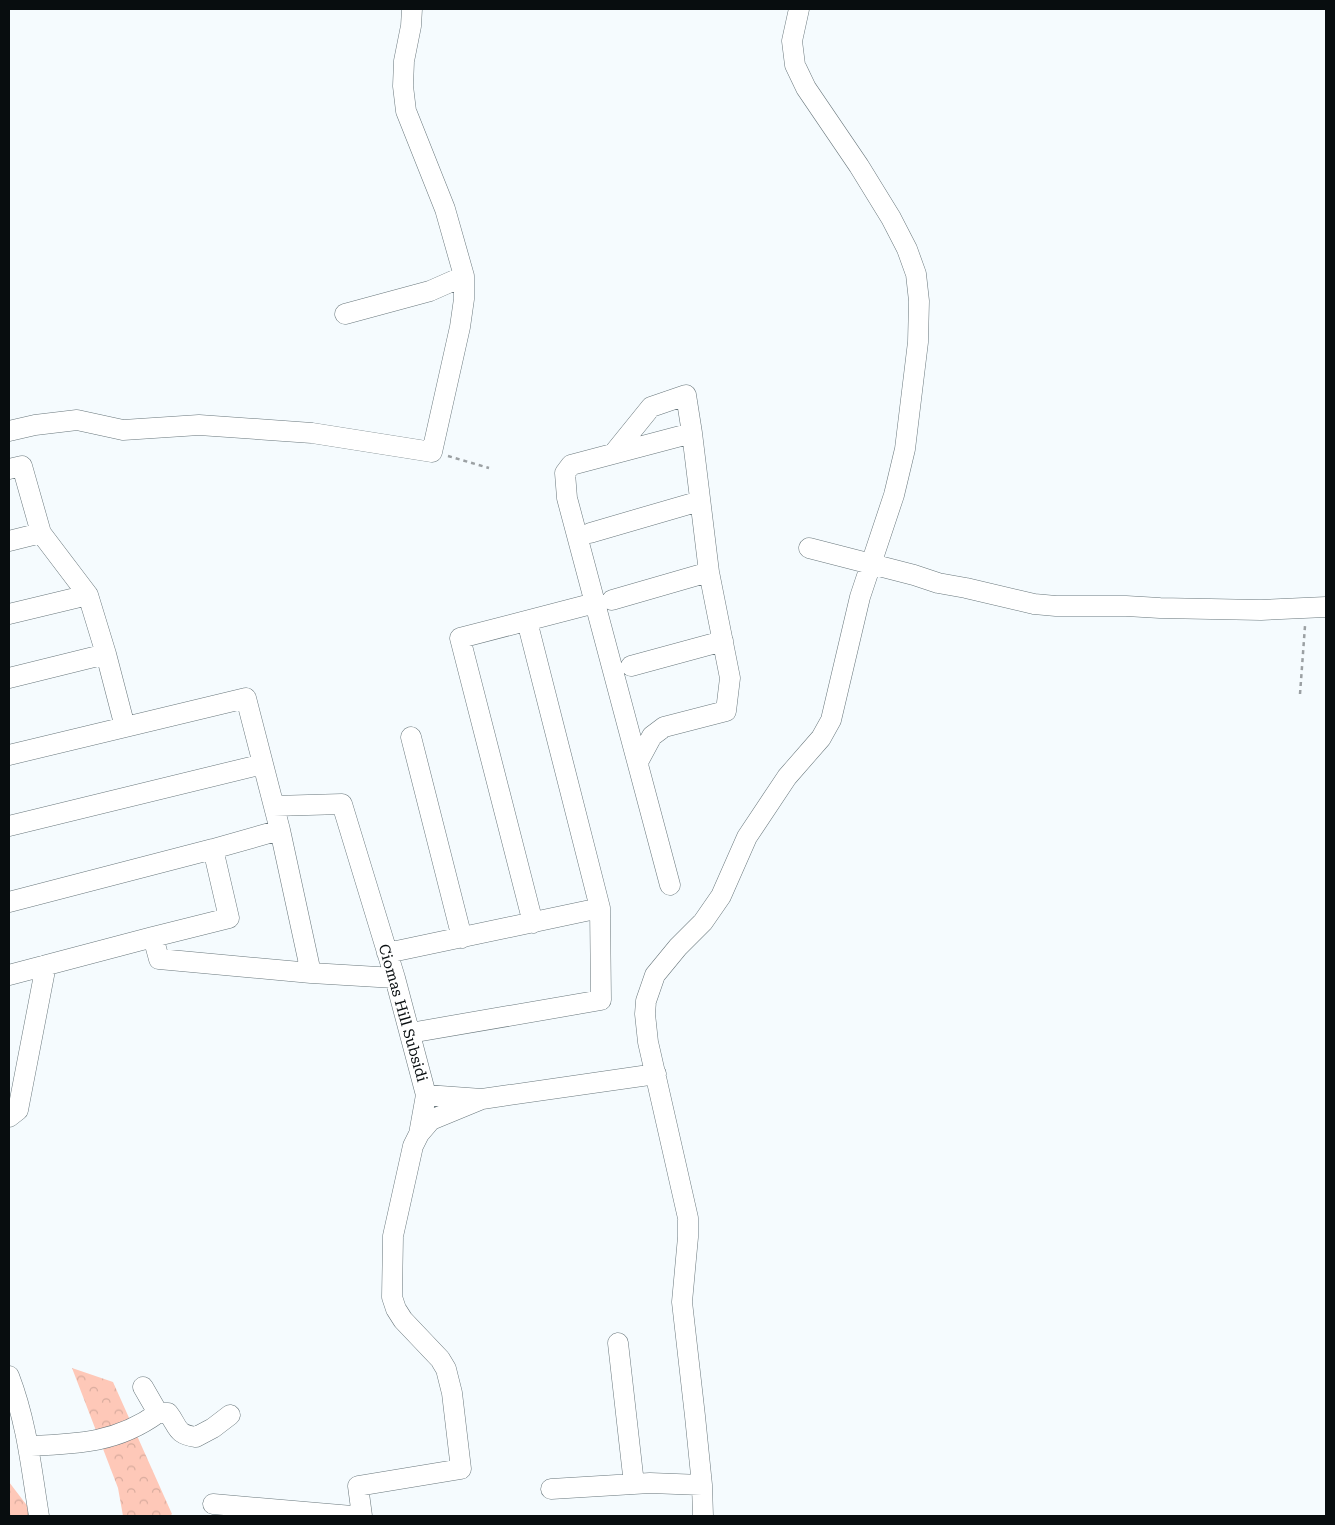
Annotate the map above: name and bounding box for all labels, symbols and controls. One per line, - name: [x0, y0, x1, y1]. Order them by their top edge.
- street label: Ciomas Hill Subsidi: [375, 942, 431, 1084]

